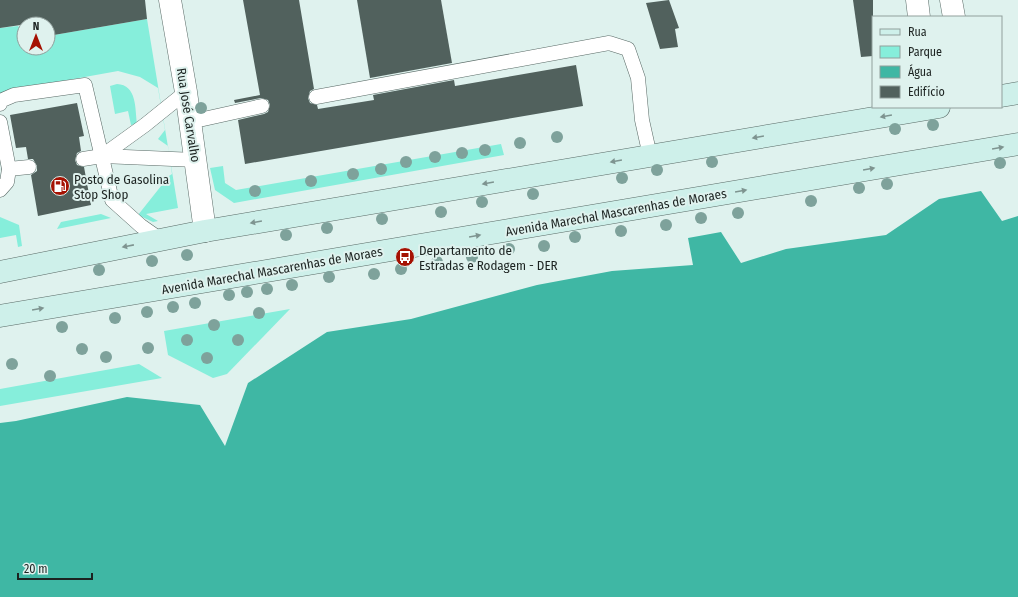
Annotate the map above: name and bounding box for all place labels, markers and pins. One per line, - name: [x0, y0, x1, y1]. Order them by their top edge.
- place label: Posto de Gasolina Stop Shop: [74, 172, 169, 202]
- fuel station icon: Posto de Gasolina Stop Shop: [49, 175, 71, 197]
- place label: Departamento de Estradas e Rodagem - DER: [419, 243, 558, 273]
- bus stop icon: Departamento de Estradas e Rodagem - DER: [394, 246, 416, 268]

